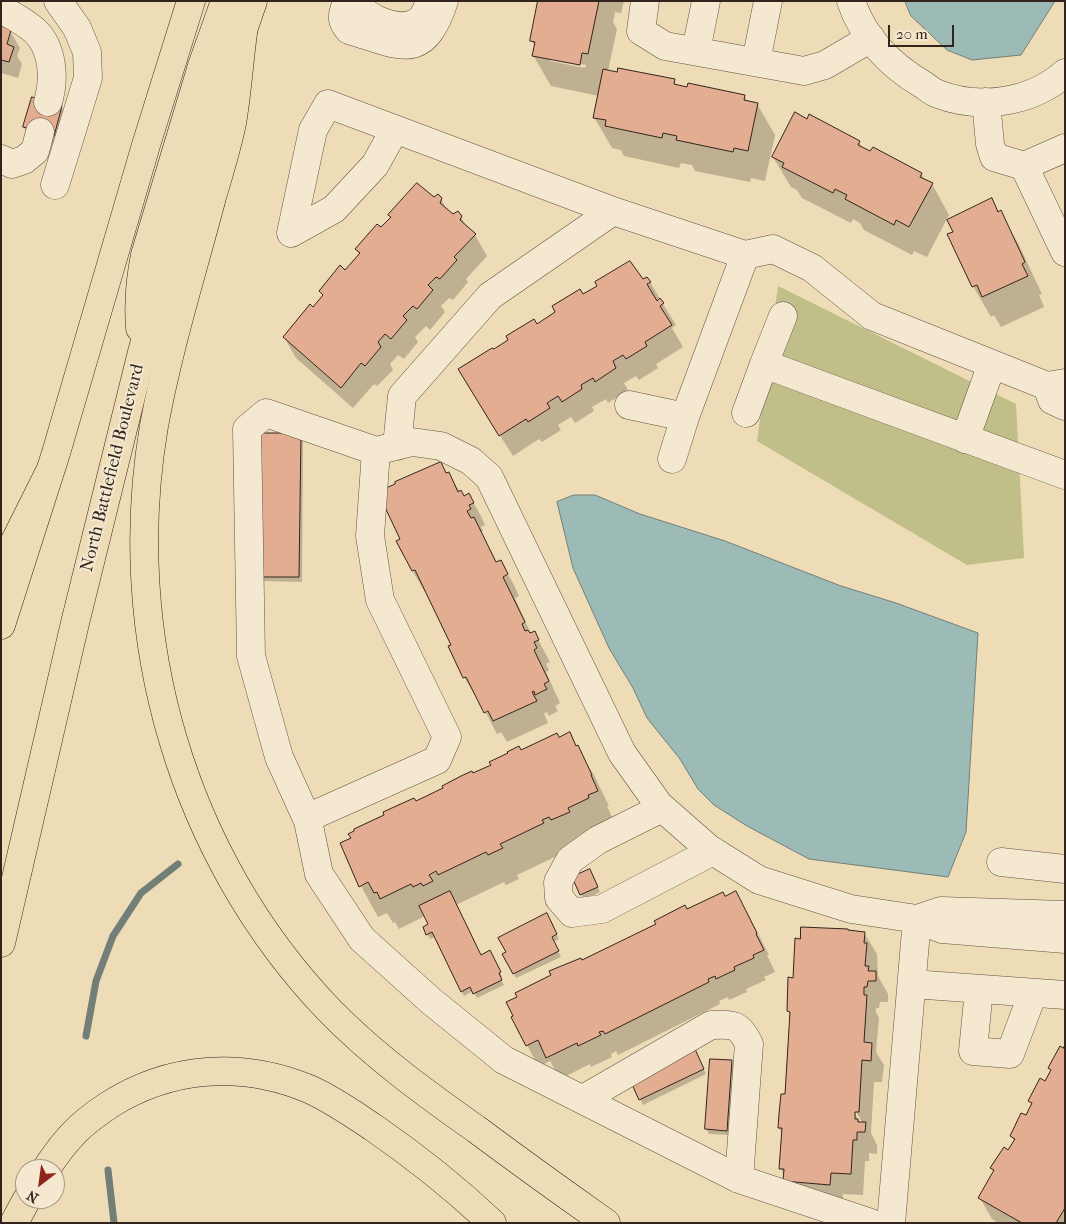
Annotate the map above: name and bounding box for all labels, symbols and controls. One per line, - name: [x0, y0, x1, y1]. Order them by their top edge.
- scale bar: [891, 15, 957, 47]
- text: 20 m: [896, 25, 928, 43]
- street label: North Battlefield Boulevard: [77, 362, 149, 574]
- north arrow: [15, 1159, 65, 1209]
- text: N: [24, 1187, 42, 1207]

